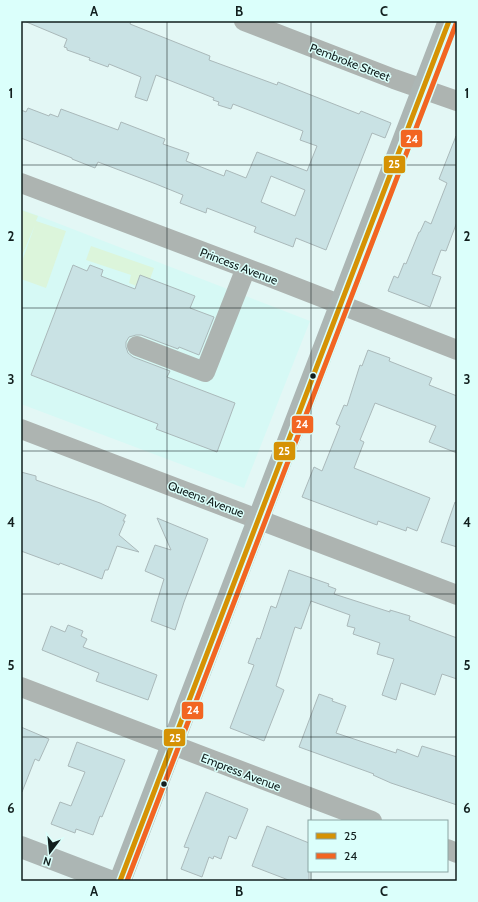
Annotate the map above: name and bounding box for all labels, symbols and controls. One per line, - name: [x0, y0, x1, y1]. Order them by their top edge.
- text: A: [90, 3, 99, 19]
- text: B: [235, 3, 243, 19]
- text: C: [380, 3, 388, 19]
- street label: Pembroke Street: [308, 40, 392, 84]
- text: 1: [9, 85, 13, 101]
- text: 1: [465, 85, 469, 101]
- line badge: 24: [400, 129, 423, 148]
- text: 24: [406, 132, 418, 146]
- line badge: 25: [383, 155, 406, 174]
- text: 25: [388, 157, 400, 171]
- text: 2: [8, 228, 15, 244]
- text: 2: [464, 228, 471, 244]
- street label: Princess Avenue: [198, 244, 280, 288]
- text: 3: [7, 371, 15, 387]
- unlabelled marker: [308, 371, 318, 381]
- text: 3: [463, 371, 471, 387]
- line badge: 24: [291, 415, 314, 434]
- text: 24: [296, 417, 308, 431]
- line badge: 25: [273, 441, 296, 461]
- text: 25: [278, 444, 290, 458]
- street label: Queens Avenue: [166, 478, 246, 520]
- text: 4: [7, 514, 15, 530]
- text: 4: [463, 514, 471, 530]
- text: 5: [8, 657, 15, 673]
- text: 5: [464, 657, 471, 673]
- line badge: 24: [181, 701, 204, 720]
- text: 24: [187, 703, 199, 717]
- line badge: 25: [163, 728, 186, 747]
- text: 25: [169, 731, 181, 745]
- street label: Empress Avenue: [199, 750, 283, 794]
- unlabelled marker: [159, 779, 169, 789]
- text: 6: [7, 800, 15, 816]
- text: 6: [463, 800, 471, 816]
- legend: [308, 820, 448, 872]
- text: 25: [344, 828, 357, 843]
- north arrow: [30, 832, 70, 872]
- text: 24: [344, 848, 357, 863]
- text: N: [42, 854, 53, 869]
- text: A: [90, 883, 99, 899]
- text: B: [235, 883, 243, 899]
- text: C: [380, 883, 388, 899]

